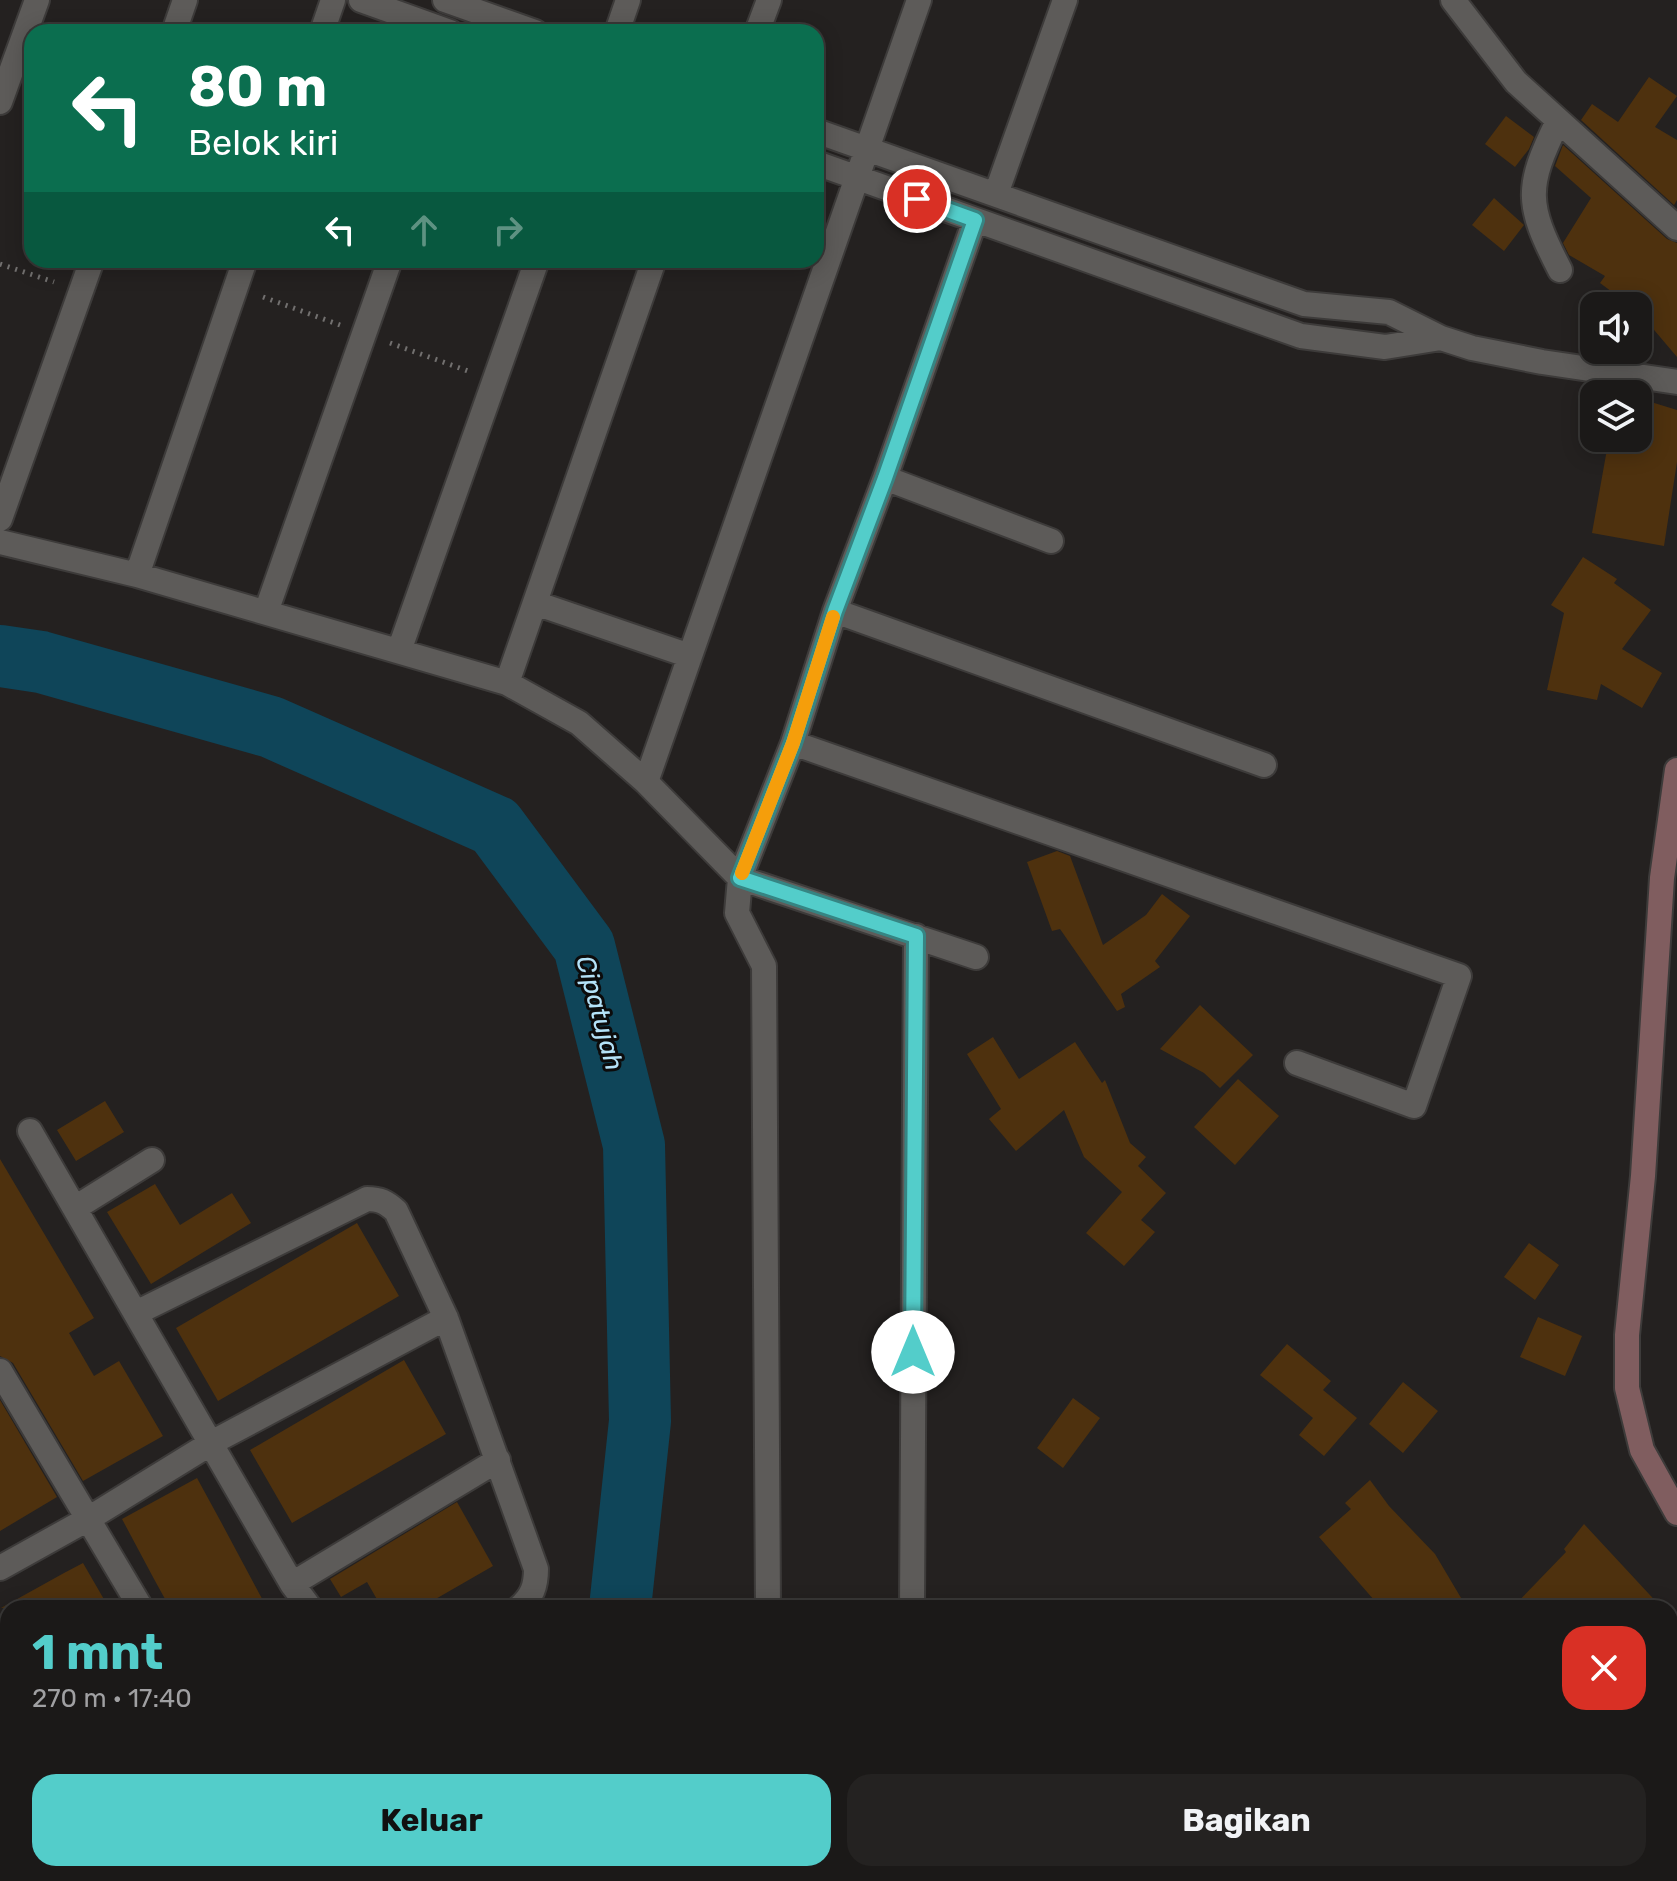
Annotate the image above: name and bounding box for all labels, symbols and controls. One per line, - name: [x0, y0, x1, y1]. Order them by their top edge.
- text: 80 m: [188, 54, 327, 120]
- icon: left: [56, 56, 160, 160]
- text: Belok kiri: [188, 121, 338, 164]
- pin: [883, 165, 951, 233]
- icon: arrive: [895, 177, 939, 221]
- icon: left: [318, 208, 362, 252]
- icon: ahead: [402, 208, 446, 252]
- icon: right: [486, 208, 530, 252]
- map controls: [1580, 292, 1652, 452]
- button: sound: [1580, 292, 1652, 364]
- button: layers: [1580, 380, 1652, 452]
- water label: Cipatujah: [569, 952, 630, 1074]
- position arrow: [871, 1310, 955, 1394]
- text: 1 mnt: [32, 1624, 163, 1681]
- button: close: [1562, 1626, 1646, 1710]
- text: 270 m · 17:40: [32, 1683, 192, 1714]
- button: Keluar: [32, 1774, 831, 1866]
- button: Bagikan: [847, 1774, 1646, 1866]

